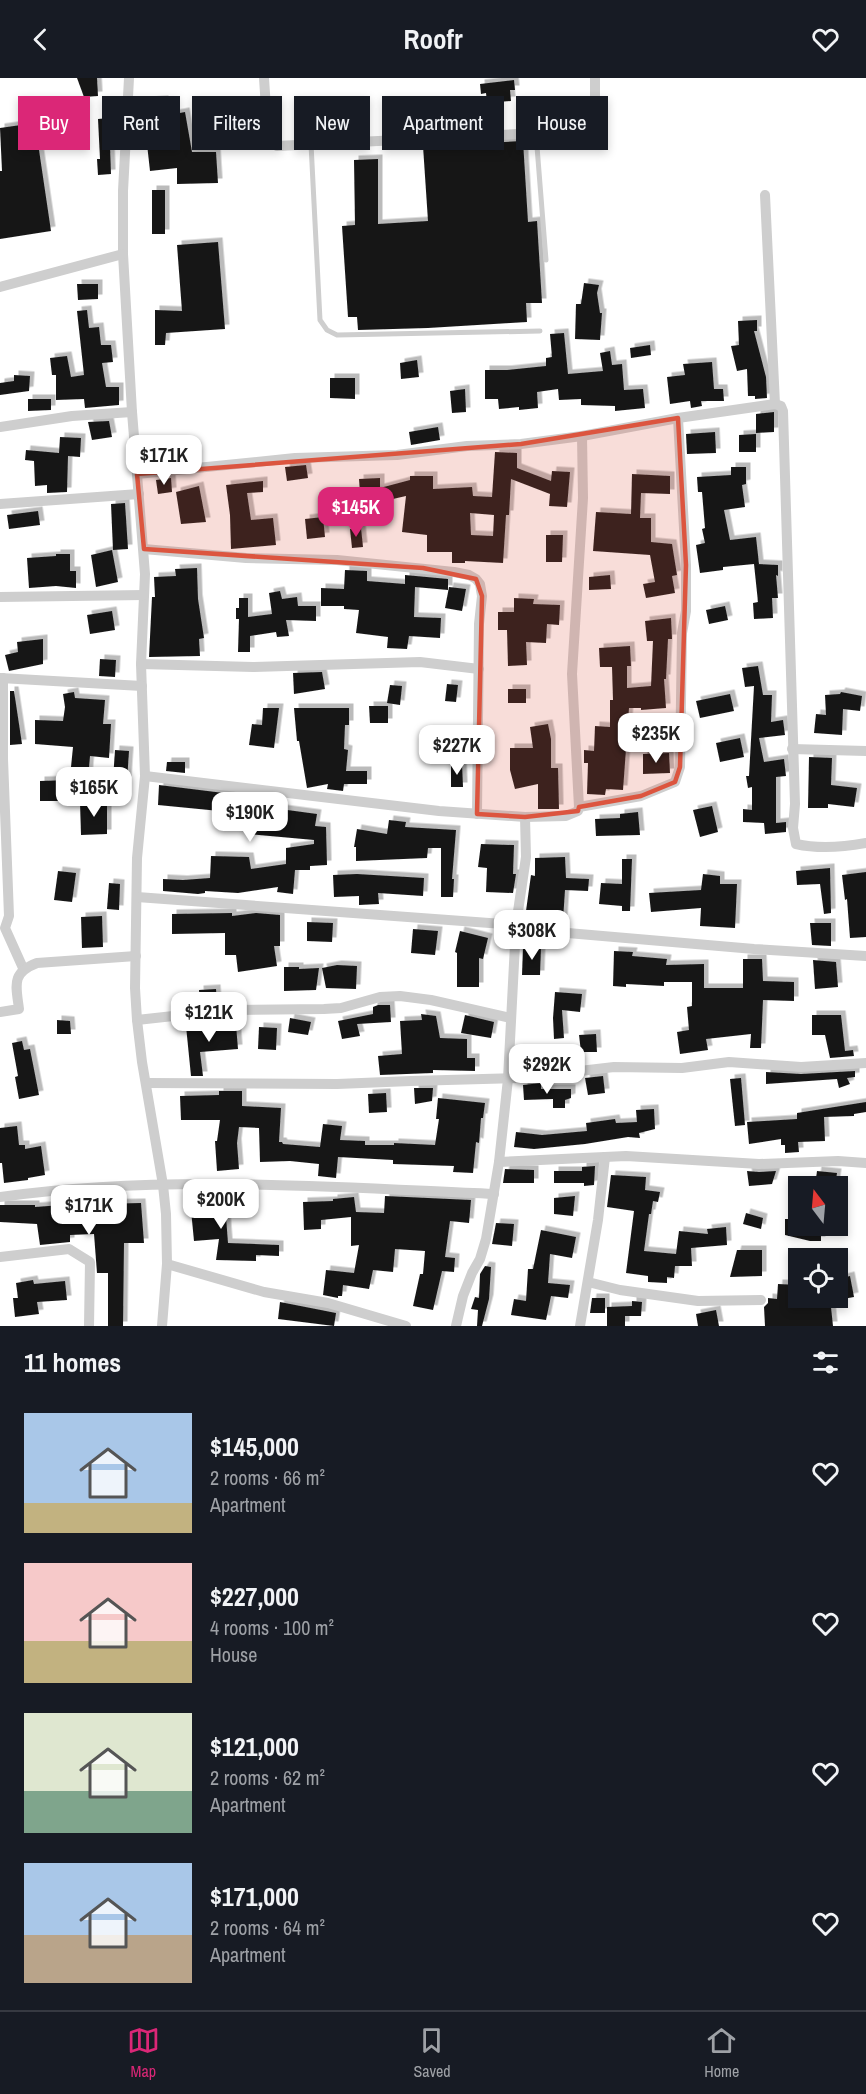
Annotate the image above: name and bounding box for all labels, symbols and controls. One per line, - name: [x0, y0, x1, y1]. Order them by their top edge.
- text: Roofr: [403, 21, 463, 57]
- icon: back: [24, 23, 57, 56]
- icon: heart: [809, 23, 842, 56]
- chip: Buy: [18, 96, 90, 150]
- chip: Rent: [102, 96, 180, 150]
- chip: Filters: [192, 96, 282, 150]
- chip: New: [294, 96, 370, 150]
- chip: Apartment: [382, 96, 504, 150]
- chip: House: [516, 96, 608, 150]
- pin: $171K: [122, 435, 206, 486]
- text: $171K: [140, 441, 188, 468]
- pin: $145K: [314, 487, 398, 538]
- text: $145K: [332, 493, 380, 520]
- pin: $235K: [614, 713, 698, 764]
- text: $235K: [632, 719, 680, 746]
- pin: $227K: [415, 725, 499, 776]
- text: $227K: [433, 731, 481, 758]
- pin: $165K: [52, 767, 136, 818]
- text: $165K: [70, 773, 118, 800]
- pin: $190K: [208, 792, 292, 843]
- text: $190K: [226, 798, 274, 825]
- pin: $308K: [490, 910, 574, 961]
- text: $308K: [508, 916, 556, 943]
- pin: $121K: [167, 992, 251, 1043]
- text: $121K: [185, 998, 233, 1025]
- pin: $292K: [505, 1044, 589, 1095]
- text: $292K: [523, 1050, 571, 1077]
- north arrow: [788, 1176, 848, 1236]
- map controls: [788, 1176, 848, 1308]
- pin: $200K: [179, 1179, 263, 1230]
- pin: $171K: [47, 1185, 131, 1236]
- text: $200K: [197, 1185, 245, 1212]
- text: $171K: [65, 1191, 113, 1218]
- button: locate: [788, 1248, 848, 1308]
- text: 11 homes: [24, 1345, 121, 1380]
- icon: filters: [809, 1346, 842, 1379]
- text: $145,000: [210, 1429, 299, 1464]
- icon: home: [72, 1437, 144, 1509]
- icon: heart: [809, 1457, 842, 1490]
- text: 2 rooms · 66 m²: [210, 1464, 325, 1491]
- text: Apartment: [210, 1491, 286, 1518]
- text: $227,000: [210, 1579, 299, 1614]
- icon: home: [72, 1587, 144, 1659]
- icon: heart: [809, 1607, 842, 1640]
- text: 4 rooms · 100 m²: [210, 1614, 334, 1641]
- text: House: [210, 1641, 257, 1668]
- text: $121,000: [210, 1729, 299, 1764]
- icon: home: [72, 1737, 144, 1809]
- icon: heart: [809, 1757, 842, 1790]
- text: 2 rooms · 62 m²: [210, 1764, 325, 1791]
- text: Apartment: [210, 1791, 286, 1818]
- text: $171,000: [210, 1879, 299, 1914]
- icon: home: [72, 1887, 144, 1959]
- icon: heart: [809, 1907, 842, 1940]
- text: 2 rooms · 64 m²: [210, 1914, 325, 1941]
- text: Apartment: [210, 1941, 286, 1968]
- tab: Map: [127, 2024, 160, 2082]
- tab: Saved: [413, 2024, 451, 2082]
- tab: Home: [704, 2024, 739, 2082]

